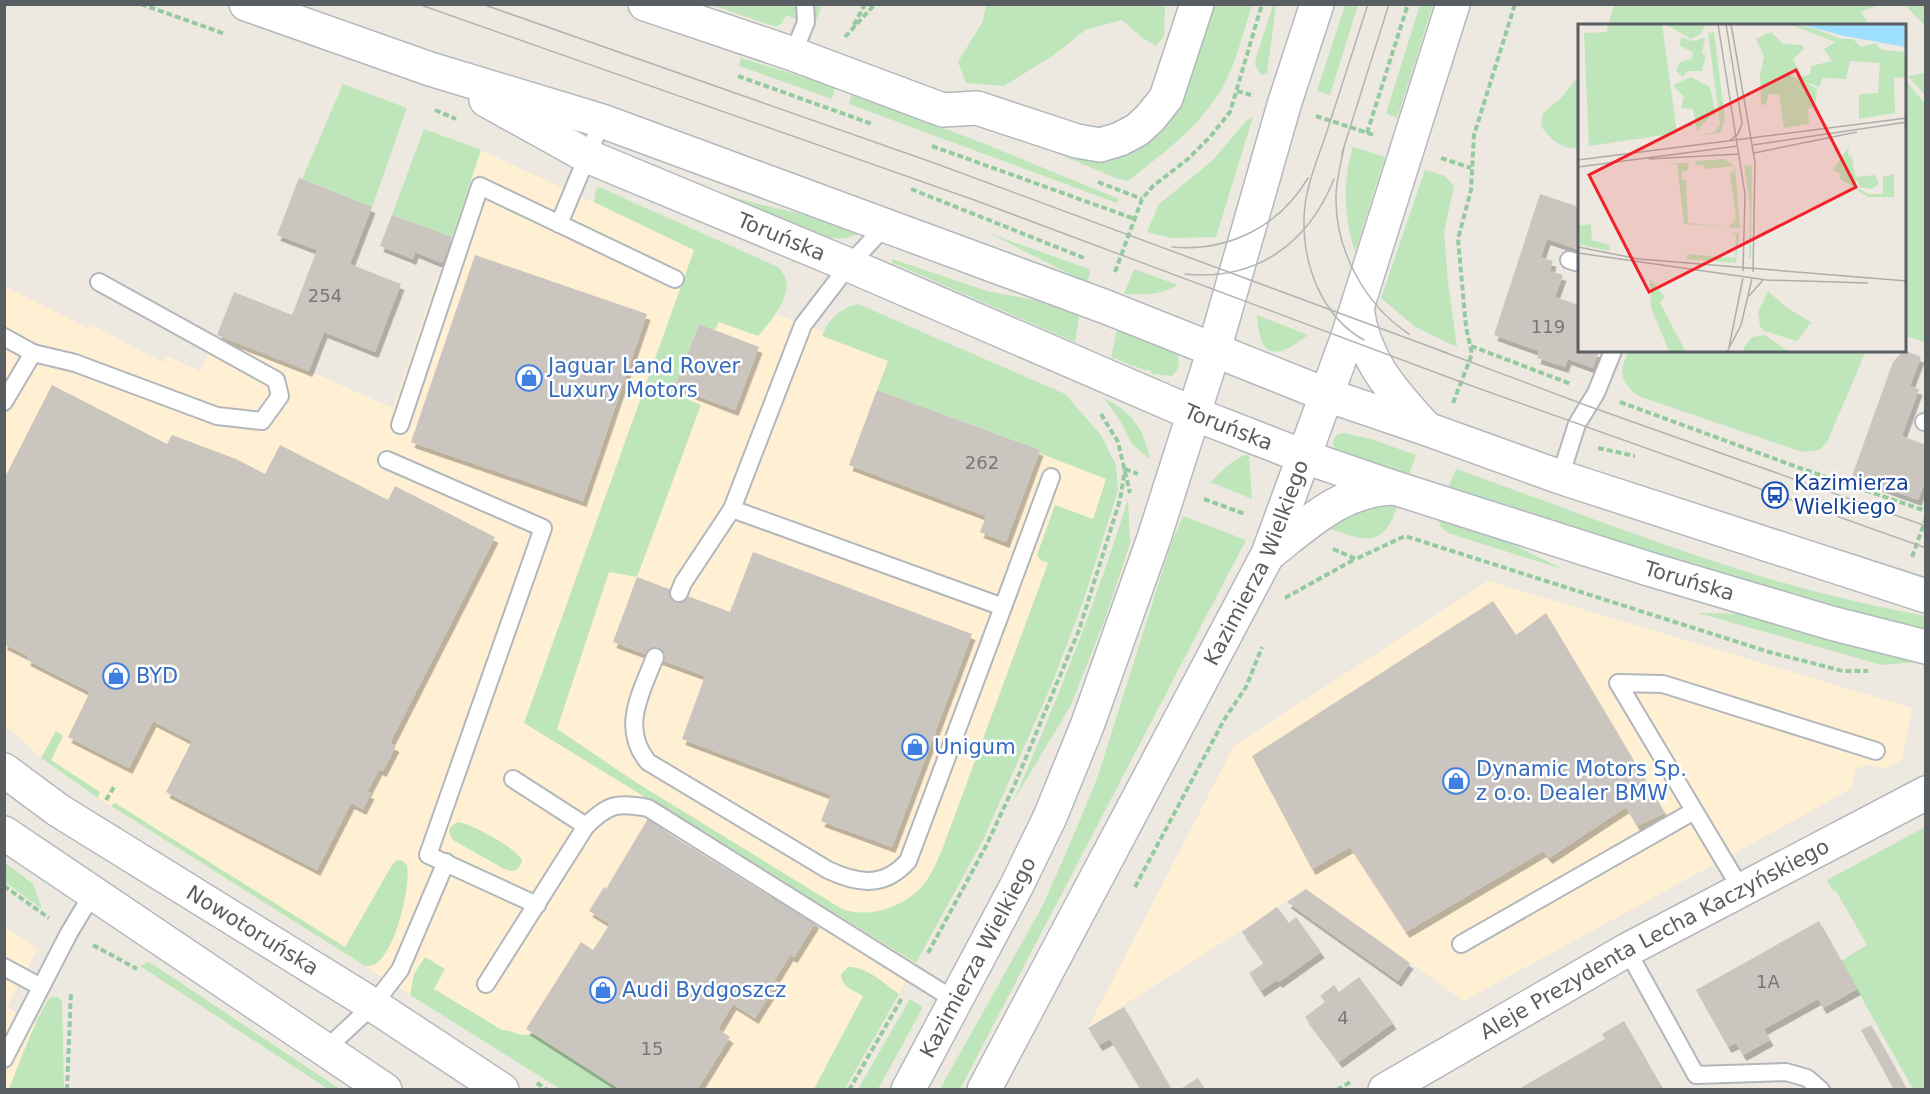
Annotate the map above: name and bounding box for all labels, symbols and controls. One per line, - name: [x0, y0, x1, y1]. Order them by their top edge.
- inset map: [1578, 24, 1906, 352]
- street label: Toruńska: [733, 208, 829, 266]
- house number: 254: [308, 285, 342, 306]
- house number: 119: [1531, 316, 1565, 337]
- place label: Jaguar Land Rover Luxury Motors: [546, 354, 741, 402]
- shop icon: Jaguar Land Rover Luxury Motors: [514, 363, 544, 393]
- street label: Toruńska: [1180, 399, 1276, 455]
- house number: 262: [965, 452, 999, 473]
- street label: Kazimierza Wielkiego: [1199, 457, 1313, 670]
- place label: Kazimierza Wielkiego: [1794, 471, 1909, 519]
- bus stop icon: Kazimierza Wielkiego: [1760, 480, 1790, 510]
- street label: Toruńska: [1640, 556, 1737, 606]
- shop icon: BYD: [101, 661, 131, 691]
- place label: BYD: [136, 664, 178, 688]
- shop icon: Unigum: [900, 732, 930, 762]
- place label: Unigum: [934, 735, 1016, 759]
- place label: Dynamic Motors Sp. z o.o. Dealer BMW: [1476, 757, 1687, 805]
- shop icon: Dynamic Motors Sp. z o.o. Dealer BMW: [1441, 766, 1471, 796]
- street label: Aleje Prezydenta Lecha Kaczyńskiego: [1476, 834, 1833, 1044]
- street label: Kazimierza Wielkiego: [915, 853, 1041, 1062]
- street label: Nowotoruńska: [182, 881, 323, 980]
- house number: 1A: [1756, 971, 1781, 992]
- shop icon: Audi Bydgoszcz: [588, 975, 618, 1005]
- place label: Audi Bydgoszcz: [622, 978, 786, 1002]
- house number: 4: [1337, 1007, 1349, 1028]
- house number: 15: [641, 1038, 663, 1059]

